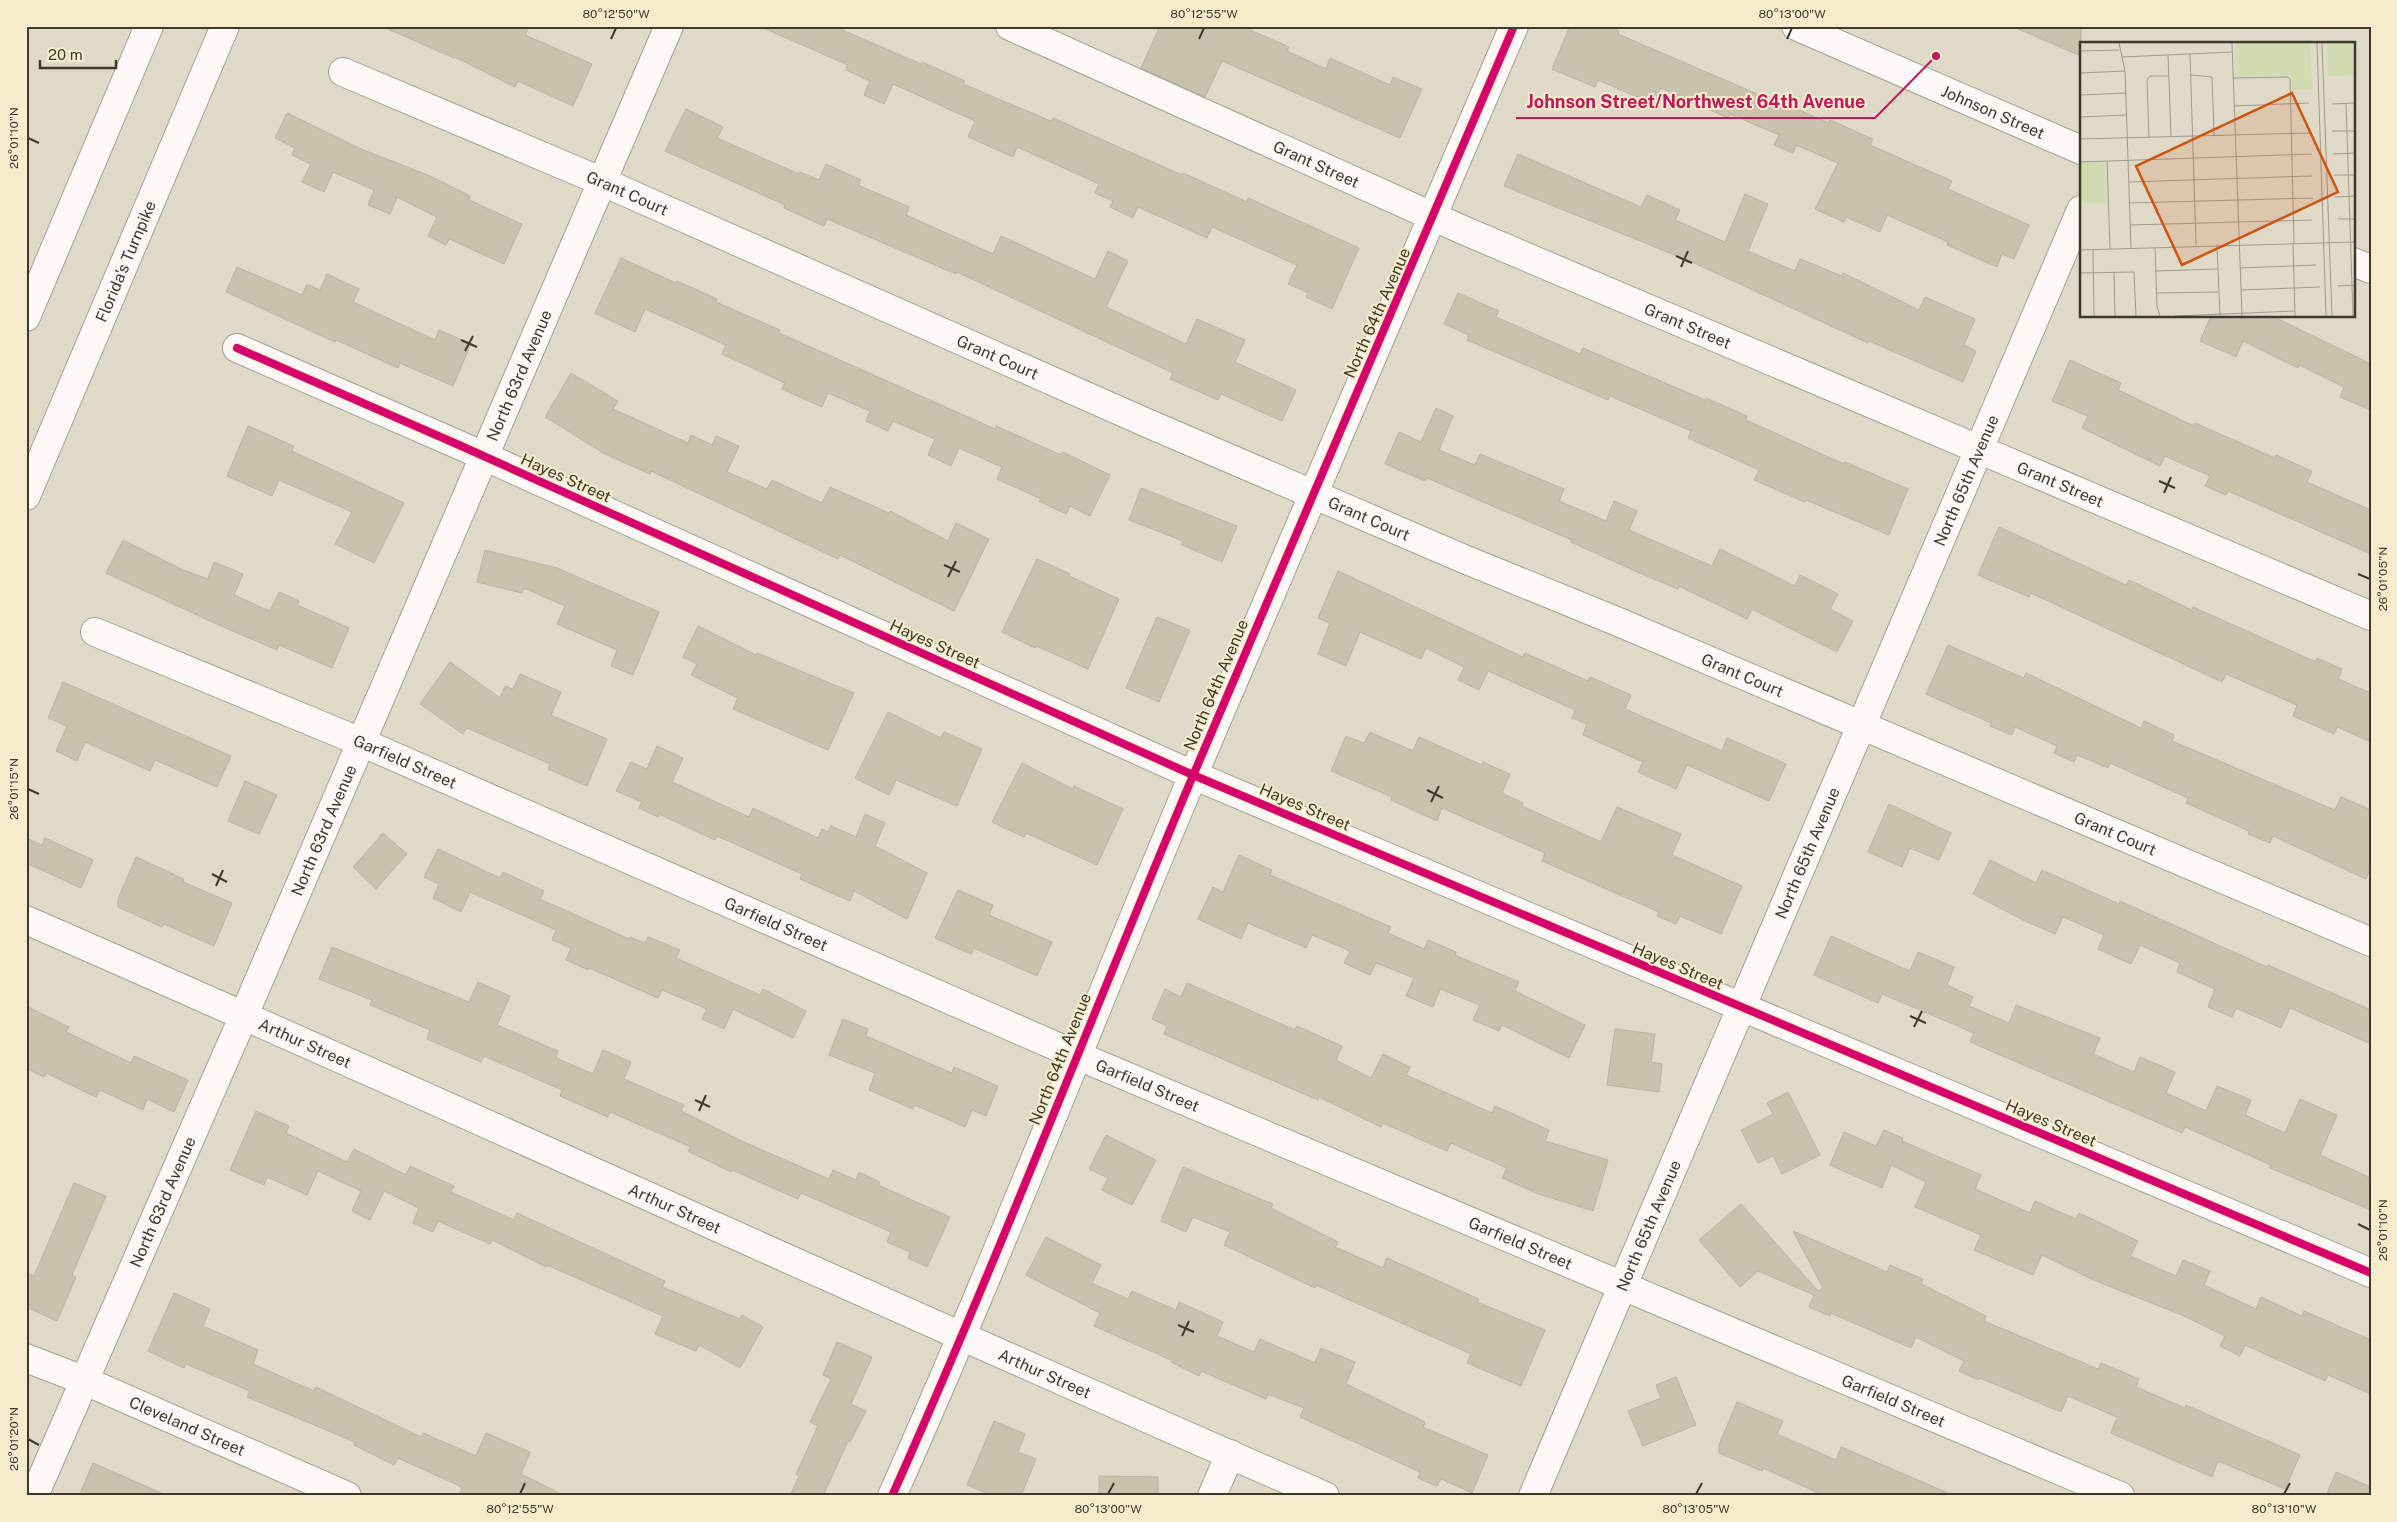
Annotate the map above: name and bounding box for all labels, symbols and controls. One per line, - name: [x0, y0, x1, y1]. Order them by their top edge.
- text: 80°12'50"W: [582, 7, 650, 21]
- text: 80°12'55"W: [1170, 7, 1238, 21]
- text: 80°13'00"W: [1758, 7, 1826, 21]
- scale bar: [40, 38, 116, 70]
- inset map: [2080, 42, 2354, 318]
- text: 20 m: [48, 46, 83, 63]
- street label: Johnson Street: [1939, 81, 2048, 143]
- callout: Johnson Street/Northwest 64th Avenue: [1516, 85, 1875, 118]
- text: Johnson Street/Northwest 64th Avenue: [1527, 91, 1865, 112]
- text: 26°01'10"N: [7, 107, 21, 169]
- street label: Grant Street: [1270, 136, 1362, 192]
- street label: Grant Court: [584, 167, 671, 219]
- street label: Florida's Turnpike: [91, 197, 160, 325]
- street label: North 64th Avenue: [1340, 245, 1414, 381]
- street label: Grant Street: [1641, 299, 1734, 352]
- street label: North 63rd Avenue: [482, 307, 555, 444]
- street label: Grant Court: [954, 330, 1041, 383]
- street label: North 65th Avenue: [1929, 412, 2002, 549]
- street label: Hayes Street: [518, 450, 614, 506]
- street label: Grant Street: [2014, 457, 2107, 511]
- street label: Grant Court: [1325, 492, 1413, 544]
- text: 26°01'05"N: [2376, 547, 2390, 611]
- street label: Hayes Street: [887, 616, 983, 672]
- street label: North 64th Avenue: [1180, 617, 1252, 753]
- street label: Grant Court: [1699, 649, 1787, 701]
- street label: Garfield Street: [351, 730, 460, 792]
- text: 26°01'15"N: [7, 758, 21, 820]
- street label: North 63rd Avenue: [287, 762, 360, 899]
- street label: Hayes Street: [1257, 779, 1353, 835]
- street label: North 65th Avenue: [1771, 784, 1843, 922]
- street label: Grant Court: [2071, 807, 2159, 859]
- street label: Garfield Street: [722, 893, 831, 955]
- street label: Hayes Street: [1630, 938, 1726, 994]
- street label: North 64th Avenue: [1025, 990, 1095, 1128]
- street label: Arthur Street: [256, 1014, 354, 1072]
- street label: Garfield Street: [1093, 1055, 1202, 1115]
- street label: Hayes Street: [2003, 1095, 2099, 1151]
- street label: North 63rd Avenue: [126, 1133, 199, 1270]
- street label: North 65th Avenue: [1612, 1157, 1685, 1294]
- street label: Arthur Street: [626, 1179, 724, 1237]
- text: 26°01'10"N: [2376, 1199, 2390, 1261]
- street label: Garfield Street: [1466, 1213, 1575, 1273]
- street label: Arthur Street: [995, 1344, 1094, 1402]
- street label: Garfield Street: [1839, 1370, 1948, 1431]
- street label: Cleveland Street: [126, 1392, 248, 1460]
- text: 26°01'20"N: [7, 1407, 21, 1471]
- text: 80°12'55"W: [486, 1502, 554, 1516]
- text: 80°13'00"W: [1074, 1502, 1142, 1516]
- text: 80°13'05"W: [1662, 1502, 1730, 1516]
- text: 80°13'10"W: [2252, 1502, 2317, 1516]

